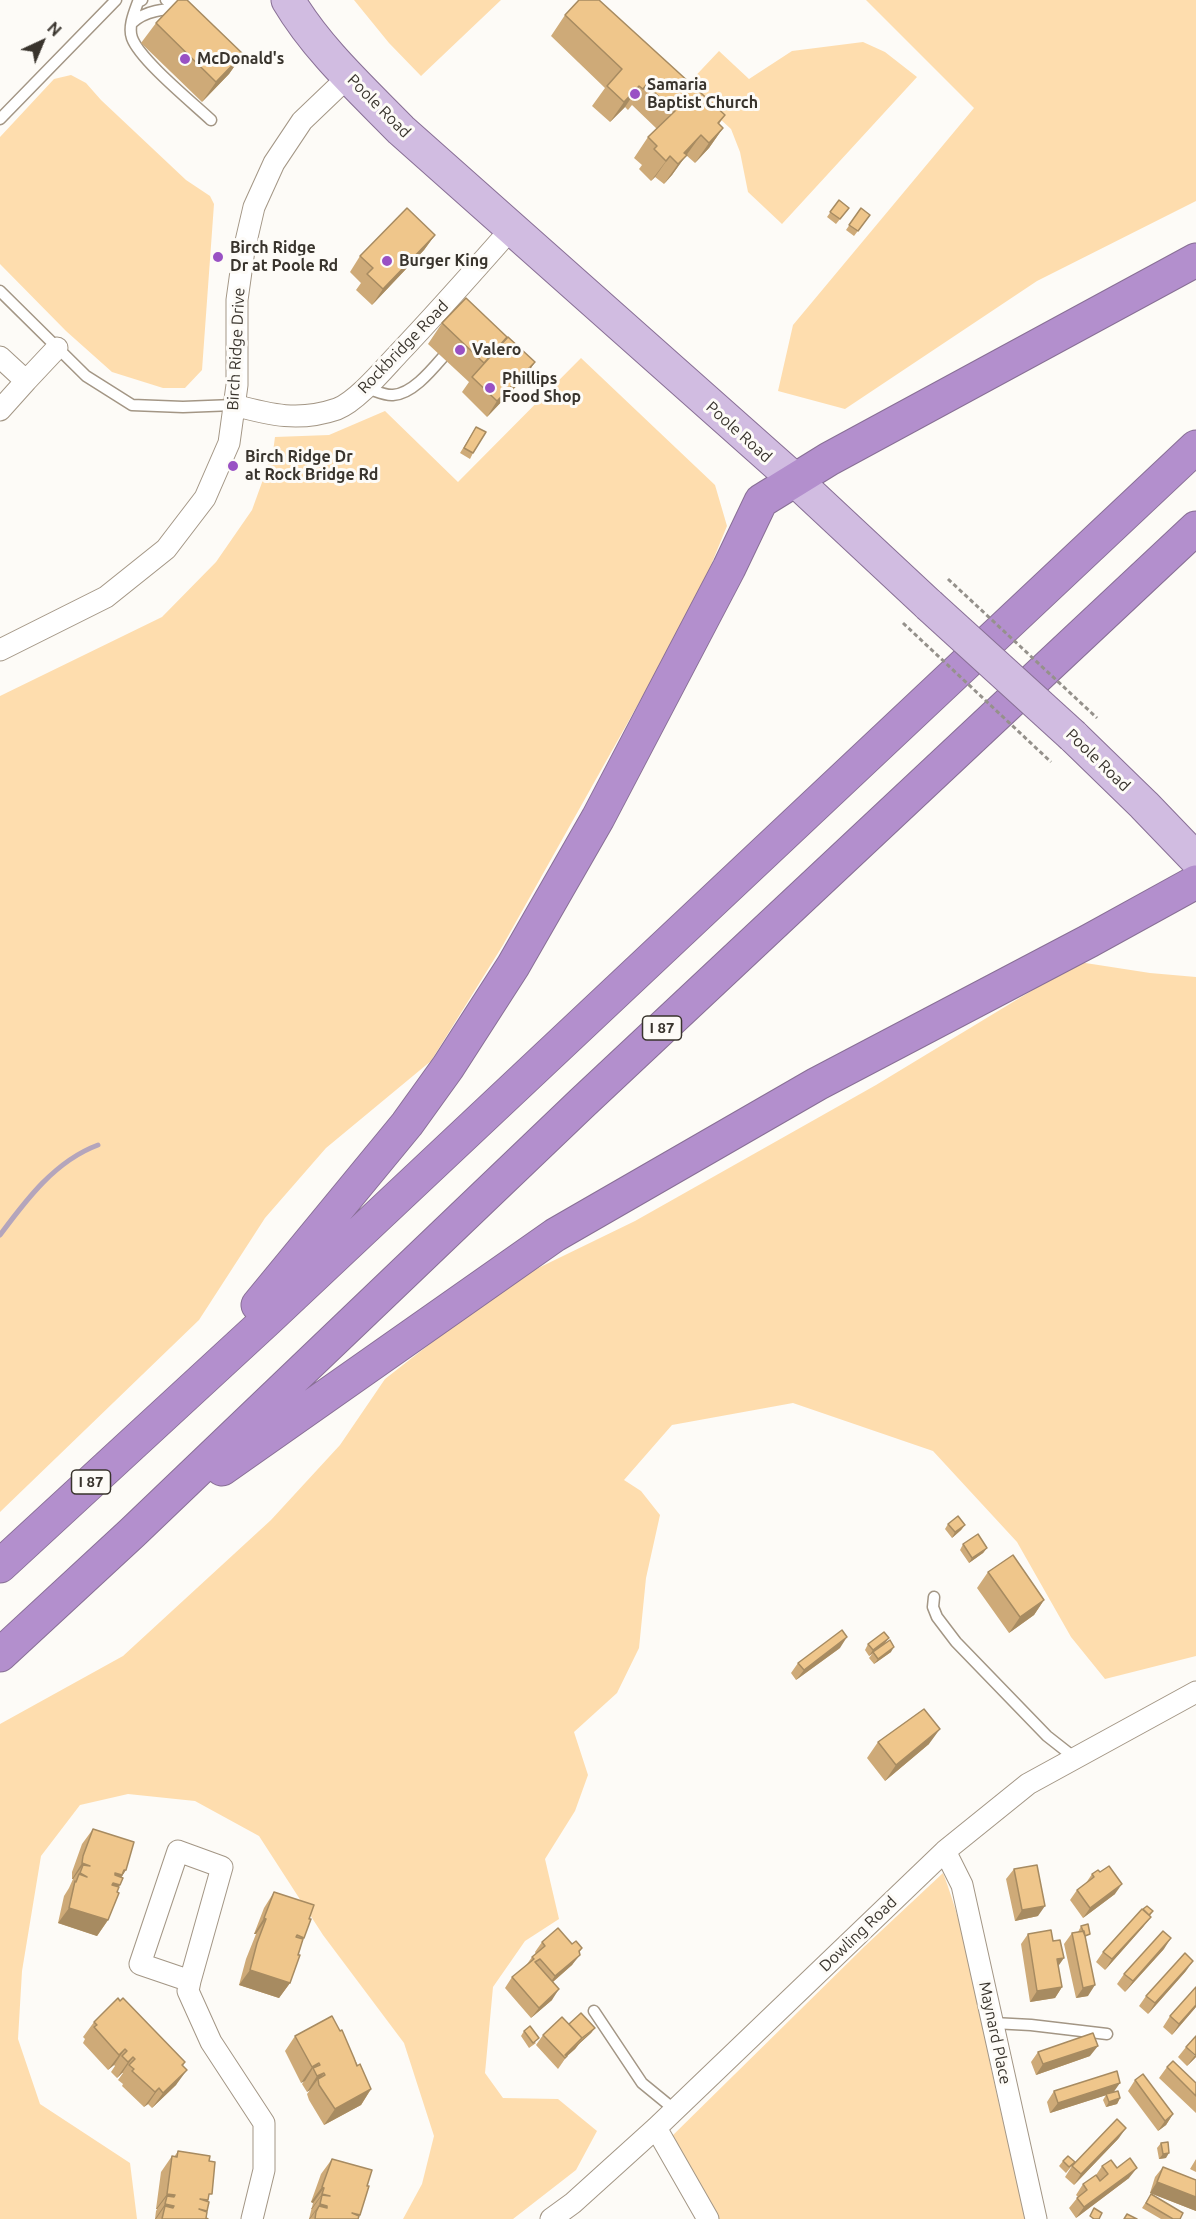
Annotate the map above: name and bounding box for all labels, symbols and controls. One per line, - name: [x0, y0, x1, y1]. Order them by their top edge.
- north arrow: [12, 12, 72, 72]
- text: N: [44, 18, 65, 40]
- place label: McDonald's: [197, 49, 284, 69]
- marker: McDonald's: [178, 52, 192, 66]
- street label: Poole Road: [343, 70, 415, 142]
- place label: Samaria Baptist Church: [647, 75, 758, 113]
- marker: Samaria Baptist Church: [628, 87, 642, 101]
- place label: Birch Ridge Dr at Poole Rd: [230, 238, 338, 276]
- marker: Birch Ridge Dr at Poole Rd: [211, 250, 225, 264]
- place label: Burger King: [399, 251, 488, 271]
- marker: Burger King: [380, 254, 394, 268]
- street label: Birch Ridge Drive: [223, 287, 249, 411]
- street label: Rockbridge Road: [354, 296, 452, 398]
- place label: Valero: [472, 340, 521, 360]
- marker: Valero: [453, 343, 467, 357]
- place label: Phillips Food Shop: [502, 369, 581, 407]
- marker: Phillips Food Shop: [483, 381, 497, 395]
- street label: Poole Road: [702, 398, 776, 466]
- place label: Birch Ridge Dr at Rock Bridge Rd: [245, 447, 378, 485]
- marker: Birch Ridge Dr at Rock Bridge Rd: [226, 459, 240, 473]
- street label: Poole Road: [1062, 725, 1134, 795]
- road number: I 87: [642, 1016, 682, 1040]
- road number: I 87: [72, 1470, 110, 1494]
- street label: Dowling Road: [815, 1892, 901, 1976]
- street label: Maynard Place: [975, 1980, 1015, 2086]

